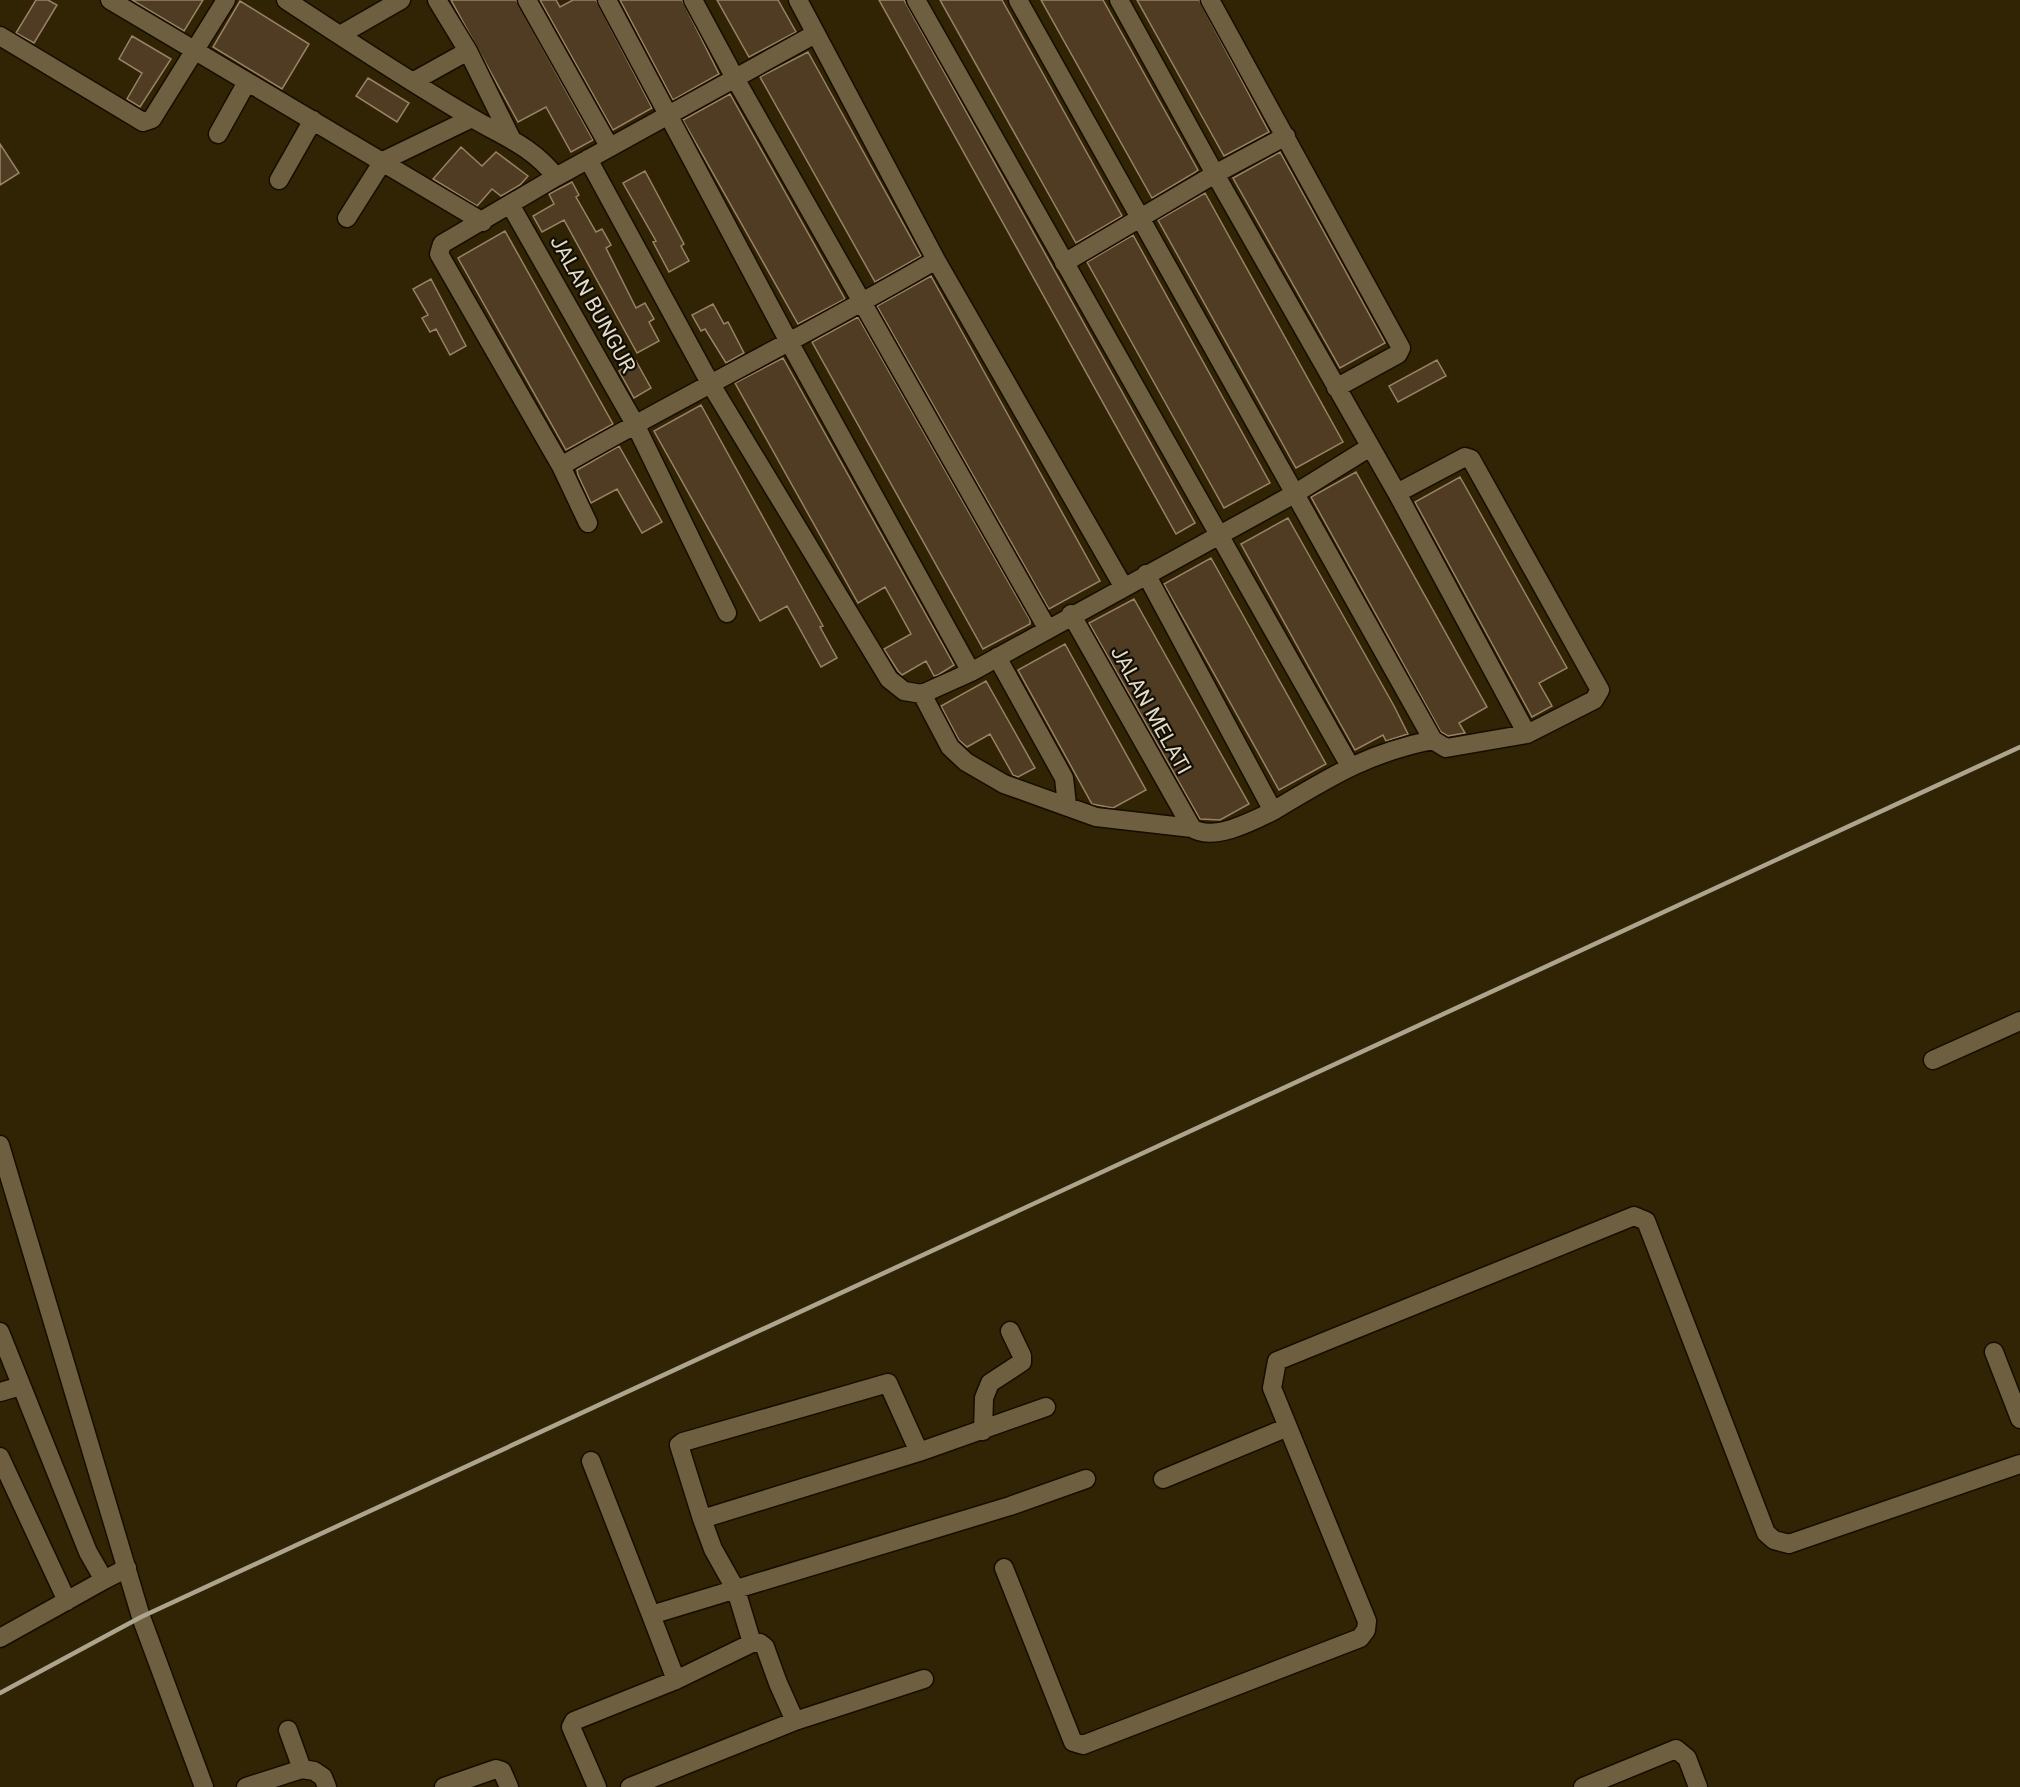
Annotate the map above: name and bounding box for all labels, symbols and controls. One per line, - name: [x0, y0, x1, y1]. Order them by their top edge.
- street label: JALAN BUNGUR: [545, 231, 641, 377]
- street label: JALAN MELATI: [1106, 642, 1196, 778]

